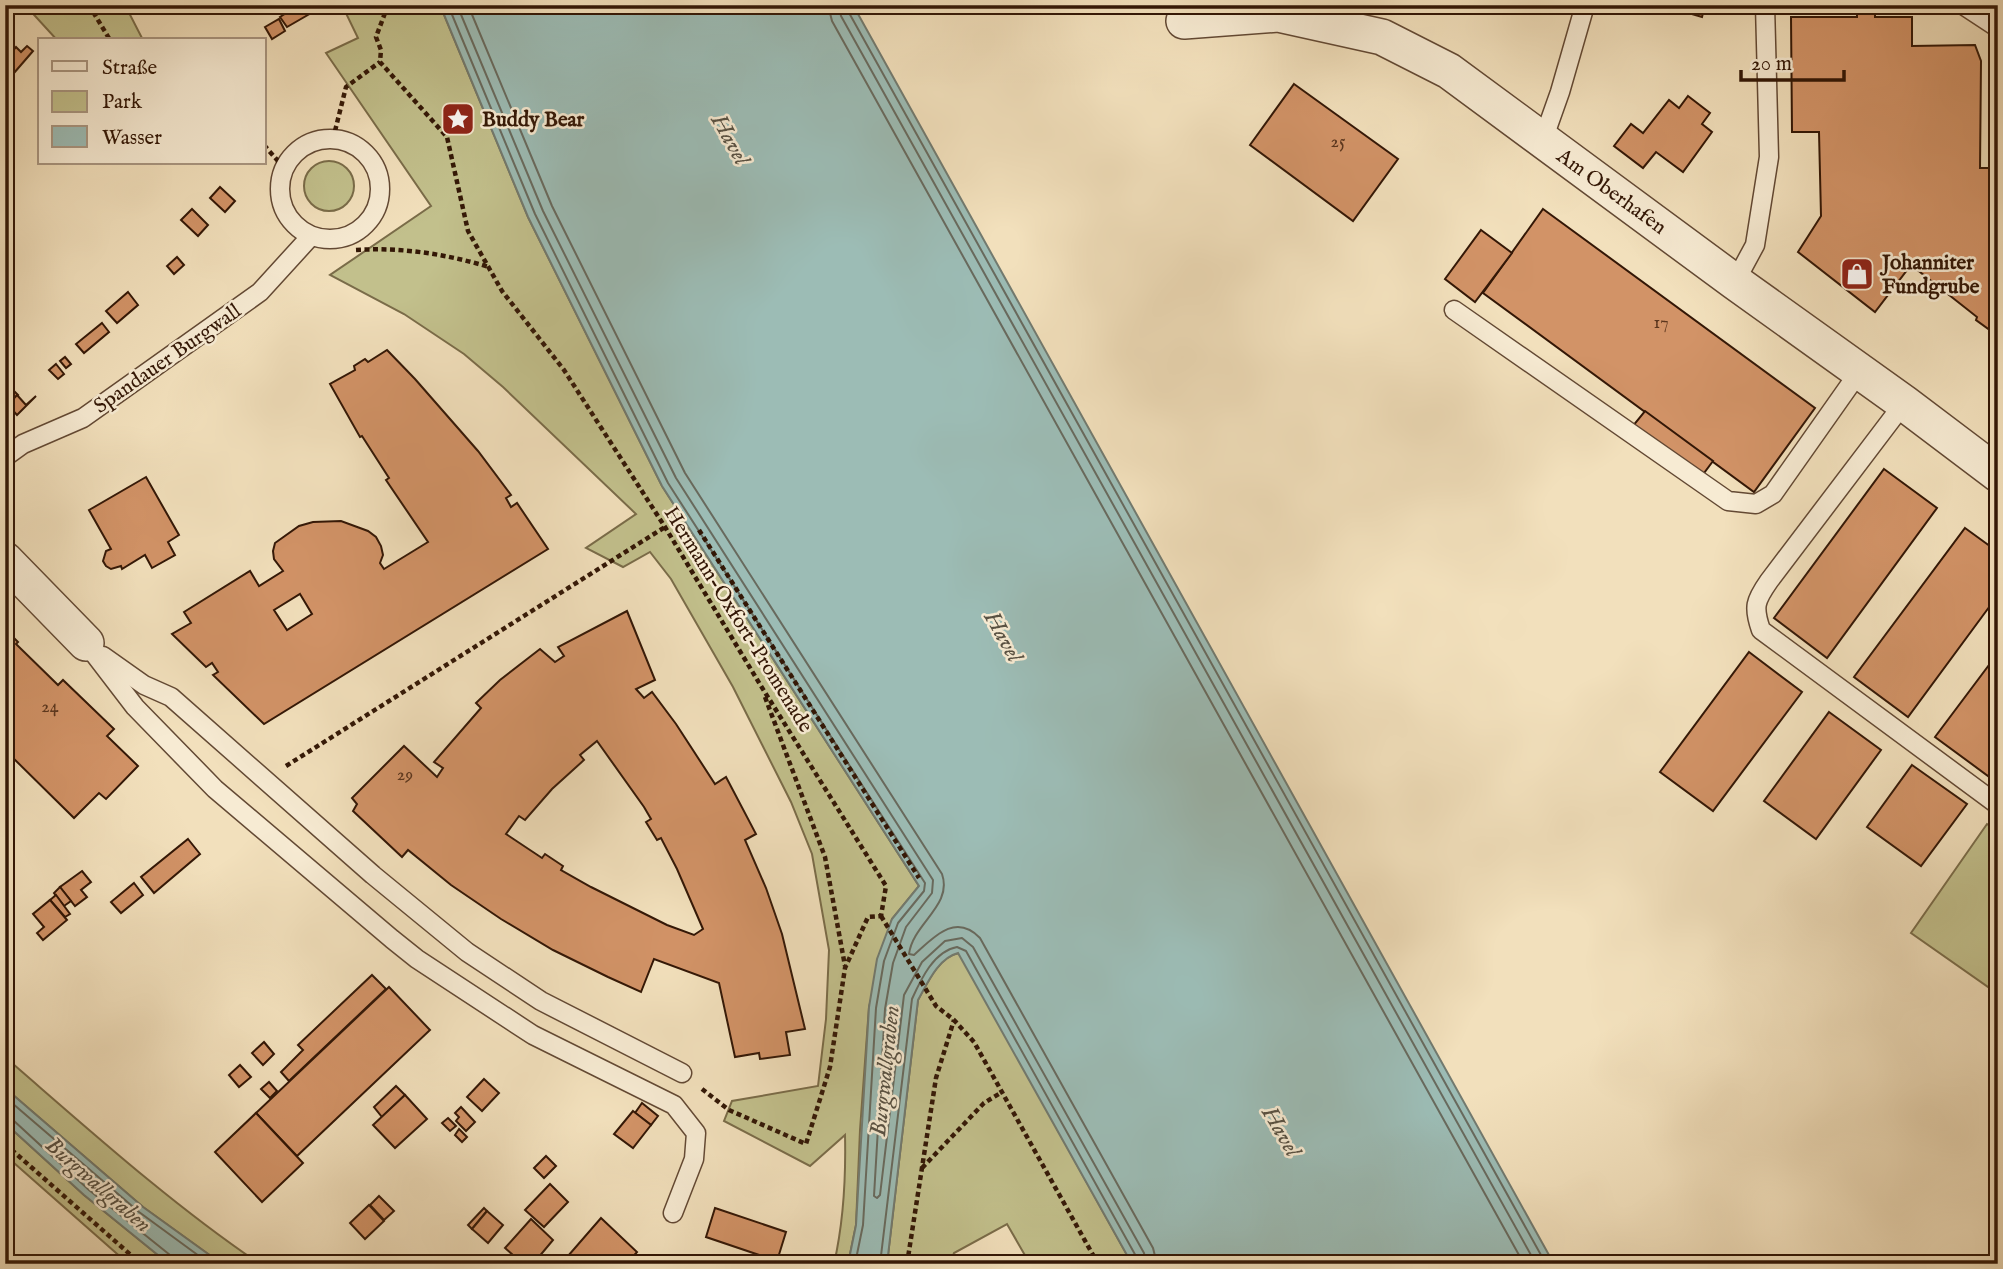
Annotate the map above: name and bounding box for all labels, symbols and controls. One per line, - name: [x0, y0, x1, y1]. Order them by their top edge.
- legend: [38, 38, 266, 164]
- scale bar: [1741, 38, 1844, 82]
- text: 20 m: [1751, 51, 1792, 78]
- text: Straße: [102, 55, 158, 82]
- text: Park: [102, 89, 143, 116]
- place icon: Buddy Bear: [439, 100, 477, 138]
- place label: Buddy Bear: [482, 107, 585, 134]
- water label: Havel: [703, 108, 756, 172]
- text: Wasser: [102, 125, 162, 152]
- house number: 25: [1331, 131, 1346, 154]
- street label: Am Oberhafen: [1550, 143, 1671, 241]
- place label: Johanniter Fundgrube: [1879, 250, 1980, 301]
- shop icon: Johanniter Fundgrube: [1838, 255, 1876, 293]
- street label: Spandauer Burgwall: [89, 298, 247, 420]
- house number: 17: [1653, 312, 1669, 335]
- street label: Hermann-Oxfort-Promenade: [657, 502, 819, 738]
- water label: Havel: [976, 605, 1029, 669]
- house number: 24: [41, 696, 59, 719]
- house number: 29: [397, 764, 413, 787]
- water label: Burgwallgraben: [864, 1004, 908, 1138]
- water label: Havel: [1254, 1100, 1308, 1164]
- water label: Burgwallgraben: [38, 1131, 157, 1240]

